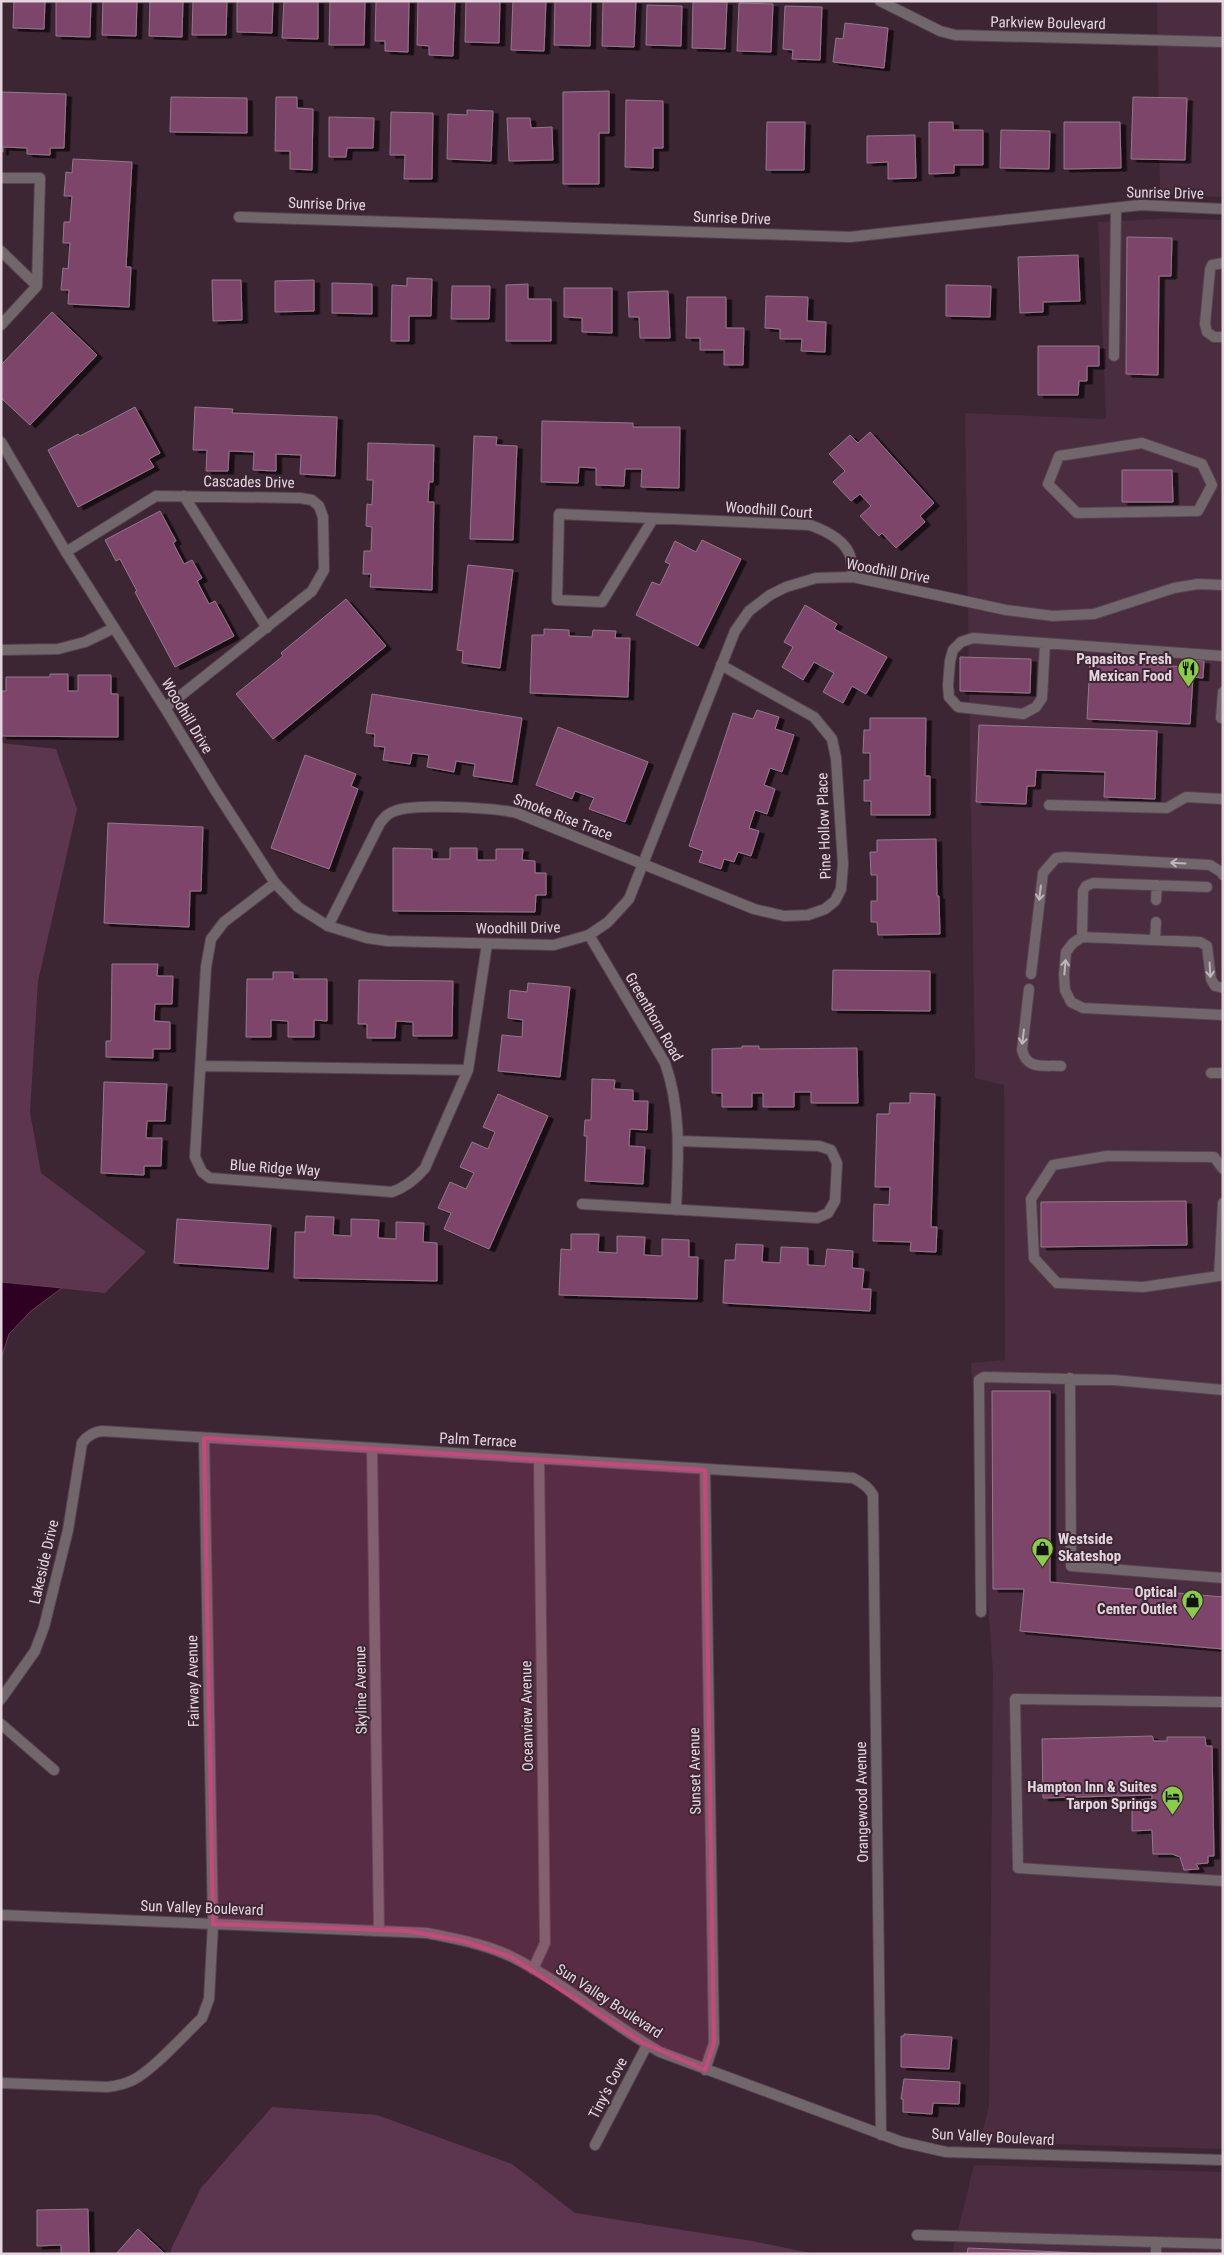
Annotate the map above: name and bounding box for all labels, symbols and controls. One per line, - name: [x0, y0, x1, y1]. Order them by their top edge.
- street label: Parkview Boulevard: [990, 13, 1106, 33]
- street label: Sunrise Drive: [1126, 183, 1204, 203]
- street label: Sunrise Drive: [288, 194, 366, 214]
- street label: Sunrise Drive: [693, 208, 771, 228]
- street label: Cascades Drive: [203, 472, 295, 492]
- street label: Woodhill Court: [725, 498, 813, 522]
- street label: Woodhill Drive: [845, 555, 931, 587]
- place label: Papasitos Fresh Mexican Food: [1076, 650, 1172, 685]
- restaurant icon: Papasitos Fresh Mexican Food: [1176, 656, 1200, 687]
- street label: Woodhill Drive: [157, 675, 217, 757]
- street label: Pine Hollow Place: [813, 772, 835, 880]
- street label: Smoke Rise Trace: [511, 790, 615, 844]
- one-way arrow: [1170, 858, 1186, 867]
- one-way arrow: [1035, 885, 1045, 901]
- street label: Woodhill Drive: [476, 918, 560, 938]
- one-way arrow: [1060, 959, 1069, 975]
- one-way arrow: [1206, 962, 1215, 978]
- street label: Greenthorn Road: [621, 970, 687, 1064]
- one-way arrow: [1018, 1029, 1028, 1045]
- street label: Blue Ridge Way: [229, 1156, 321, 1180]
- street label: Palm Terrace: [439, 1429, 517, 1451]
- street label: Lakeside Drive: [26, 1518, 62, 1606]
- place label: Westside Skateshop: [1058, 1530, 1121, 1565]
- shop icon: Westside Skateshop: [1030, 1536, 1054, 1567]
- place label: Optical Center Outlet: [1097, 1583, 1177, 1618]
- shop icon: Optical Center Outlet: [1181, 1589, 1205, 1620]
- street label: Fairway Avenue: [183, 1635, 203, 1727]
- street label: Skyline Avenue: [351, 1646, 371, 1734]
- street label: Oceanview Avenue: [517, 1660, 537, 1772]
- street label: Sunset Avenue: [685, 1727, 705, 1815]
- street label: Orangewood Avenue: [852, 1741, 872, 1863]
- place label: Hampton Inn & Suites Tarpon Springs: [1027, 1778, 1157, 1813]
- hotel icon: Hampton Inn & Suites Tarpon Springs: [1161, 1784, 1185, 1815]
- street label: Sun Valley Boulevard: [140, 1897, 264, 1919]
- street label: Sun Valley Boulevard: [552, 1960, 666, 2042]
- street label: Tiny's Cove: [585, 2054, 631, 2122]
- street label: Sun Valley Boulevard: [931, 2125, 1055, 2149]

